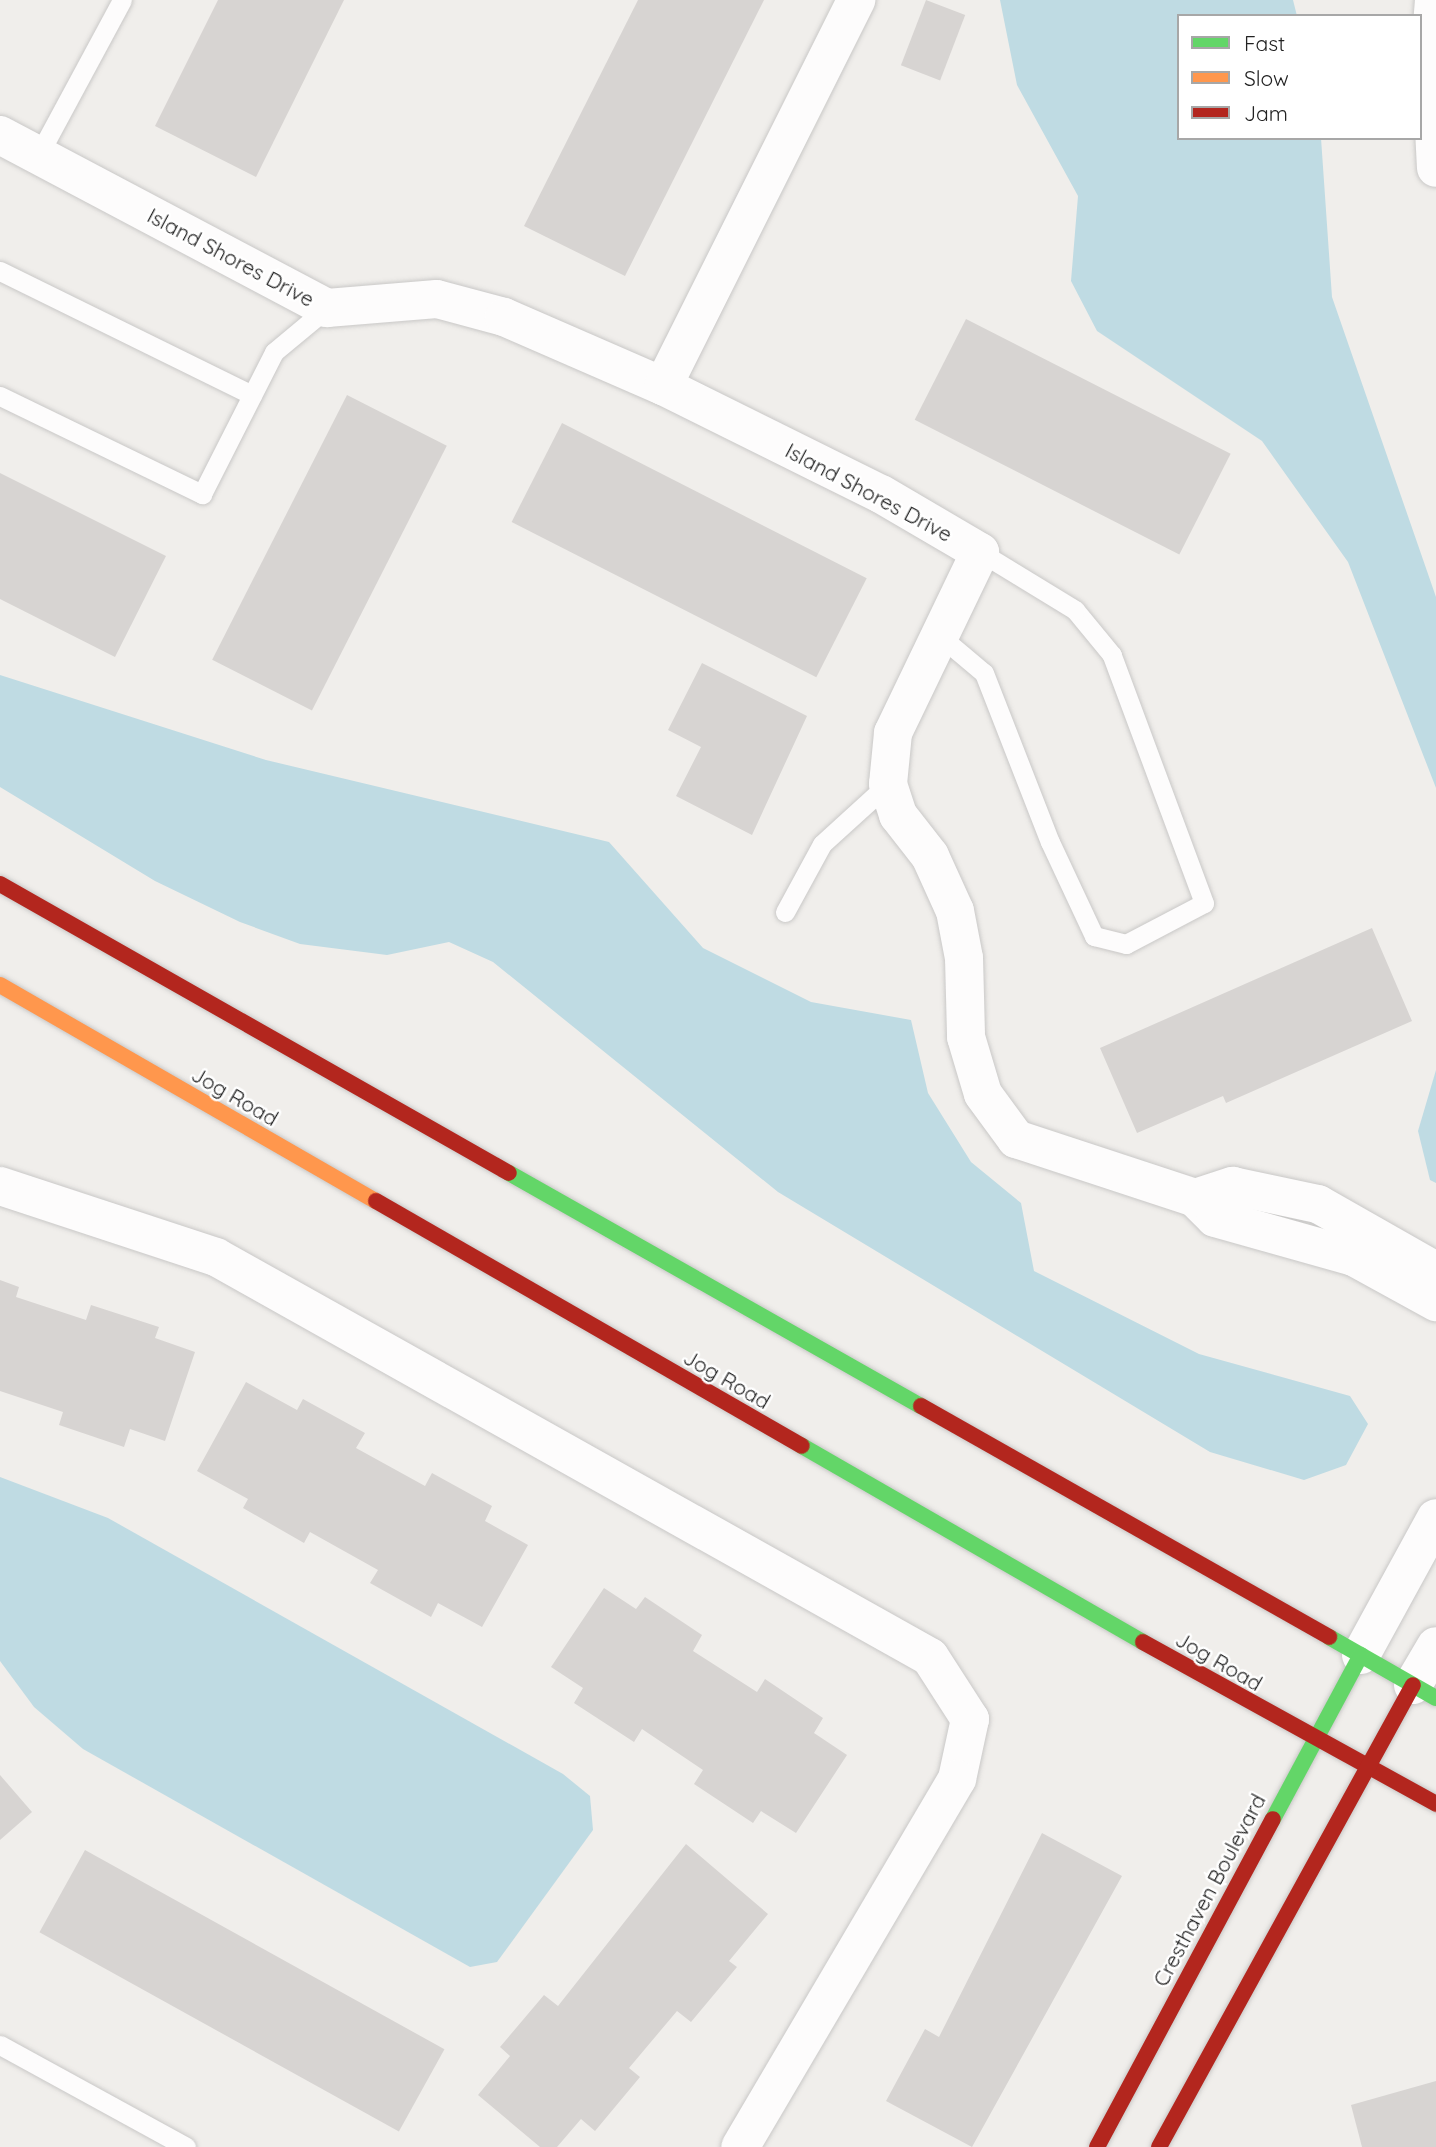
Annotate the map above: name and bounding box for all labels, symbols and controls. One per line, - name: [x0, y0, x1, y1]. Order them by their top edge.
- legend: [1177, 14, 1422, 140]
- text: Fast: [1244, 30, 1285, 56]
- text: Slow: [1244, 65, 1289, 91]
- text: Jam: [1244, 100, 1288, 126]
- street label: Island Shores Drive: [143, 202, 319, 312]
- street label: Island Shores Drive: [781, 437, 957, 547]
- street label: Jog Road: [187, 1061, 283, 1131]
- street label: Jog Road: [679, 1344, 775, 1414]
- street label: Jog Road: [1171, 1626, 1267, 1696]
- street label: Cresthaven Boulevard: [1148, 1790, 1270, 1990]

